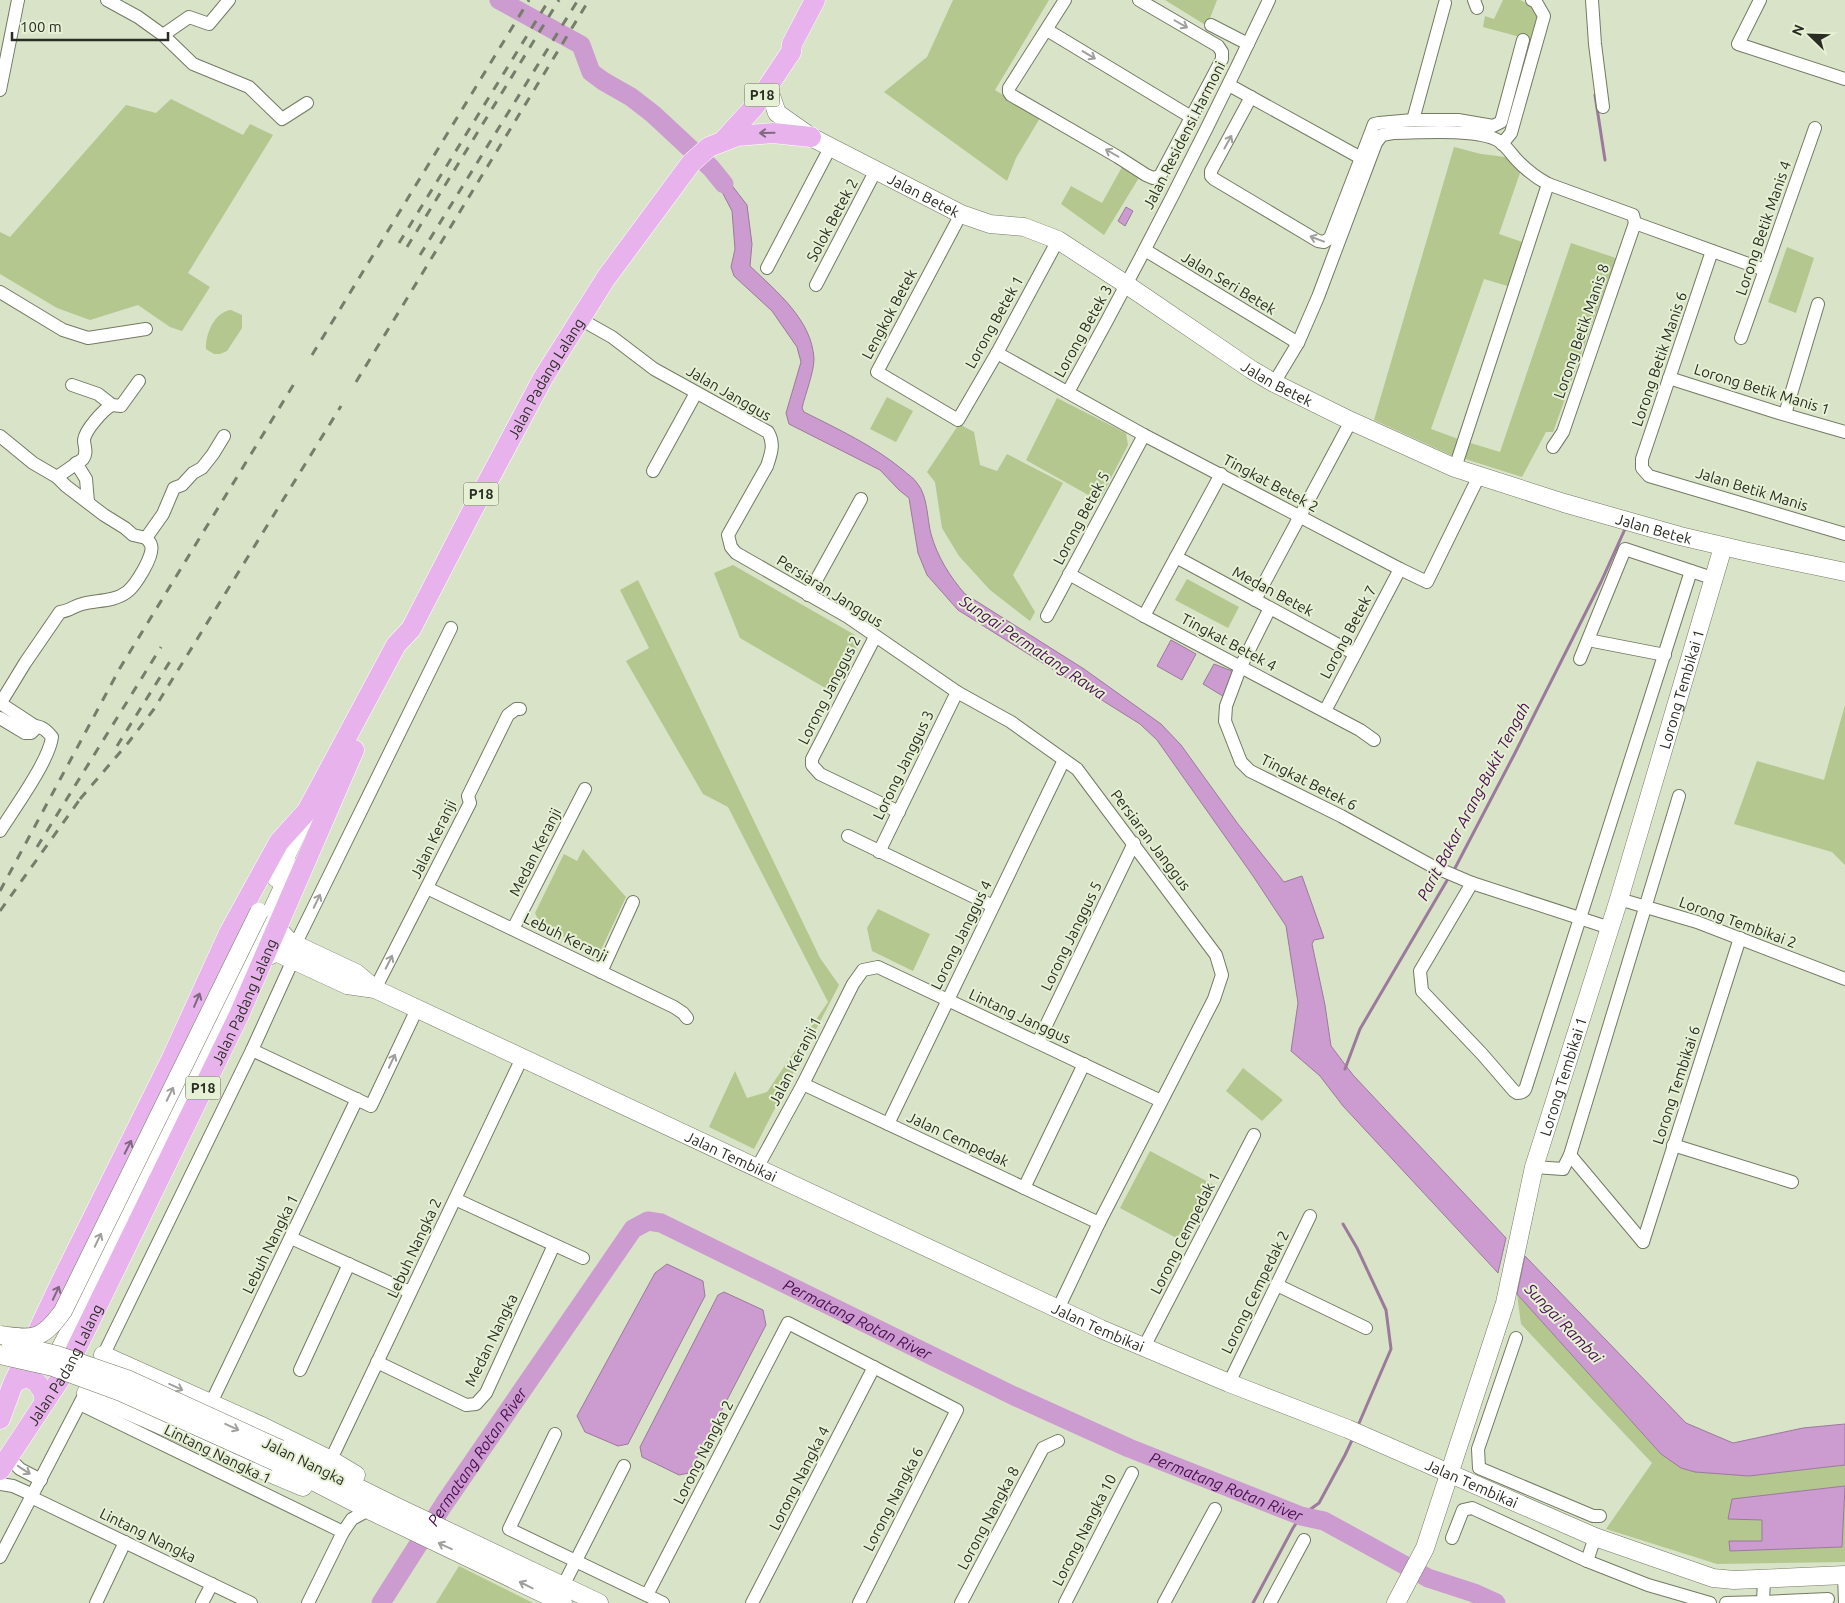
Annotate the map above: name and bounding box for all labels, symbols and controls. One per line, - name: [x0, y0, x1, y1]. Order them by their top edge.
- scale bar: [12, 10, 169, 42]
- north arrow: [1785, 10, 1835, 60]
- text: 100 m: [20, 18, 62, 35]
- one-way arrow: [1173, 20, 1188, 30]
- text: N: [1789, 22, 1807, 38]
- one-way arrow: [1081, 51, 1095, 61]
- street label: Jalan Residensi Harmoni: [1139, 58, 1229, 212]
- road number: P18: [744, 84, 780, 106]
- one-way arrow: [759, 128, 775, 138]
- one-way arrow: [1223, 135, 1233, 149]
- one-way arrow: [1105, 148, 1119, 158]
- street label: Lorong Betik Manis 4: [1732, 158, 1794, 298]
- street label: Jalan Betek: [885, 169, 963, 221]
- street label: Solok Betek 2: [803, 175, 861, 265]
- one-way arrow: [1310, 234, 1325, 243]
- street label: Jalan Seri Betek: [1179, 248, 1280, 318]
- street label: Lorong Betik Manis 8: [1550, 261, 1612, 401]
- street label: Lengkok Betek: [858, 266, 920, 362]
- street label: Lorong Betek 1: [962, 273, 1026, 371]
- street label: Lorong Betek 3: [1051, 282, 1115, 380]
- street label: Lorong Betik Manis 6: [1628, 289, 1690, 429]
- street label: Jalan Padang Lalang: [504, 315, 587, 441]
- street label: Jalan Betek: [1238, 357, 1316, 409]
- street label: Lorong Betik Manis 1: [1692, 360, 1832, 418]
- street label: Jalan Janggus: [684, 362, 774, 424]
- street label: Tingkat Betek 2: [1220, 451, 1322, 515]
- street label: Jalan Betik Manis: [1694, 464, 1810, 514]
- street label: Lorong Betek 5: [1049, 469, 1113, 567]
- road number: P18: [464, 482, 498, 506]
- street label: Jalan Betek: [1614, 510, 1694, 547]
- street label: Persiaran Janggus: [774, 551, 886, 631]
- street label: Medan Betek: [1230, 563, 1317, 620]
- street label: Lorong Betek 7: [1316, 583, 1380, 681]
- water label: Sungai Permatang Rawa: [956, 591, 1109, 703]
- street label: Tingkat Betek 4: [1178, 610, 1280, 674]
- street label: Lorong Tembikai 1: [1655, 627, 1707, 751]
- street label: Lorong Janggus 2: [794, 633, 864, 747]
- water label: Parit Bakar Arang-Bukit Tengah: [1413, 699, 1533, 903]
- street label: Lorong Janggus 3: [869, 708, 937, 822]
- street label: Tingkat Betek 6: [1258, 750, 1360, 814]
- street label: Persiaran Janggus: [1108, 786, 1194, 894]
- street label: Jalan Keranji: [407, 797, 459, 881]
- street label: Medan Keranji: [506, 805, 564, 899]
- street label: Lorong Janggus 4: [927, 878, 995, 992]
- street label: Lorong Janggus 5: [1037, 879, 1105, 993]
- street label: Lorong Tembikai 2: [1677, 893, 1799, 951]
- one-way arrow: [313, 894, 322, 909]
- street label: Lebuh Keranji: [521, 909, 611, 965]
- street label: Jalan Padang Lalang: [208, 936, 280, 1067]
- one-way arrow: [385, 955, 394, 970]
- street label: Lintang Janggus: [967, 985, 1073, 1047]
- one-way arrow: [193, 993, 203, 1008]
- street label: Jalan Keranji 1: [765, 1014, 825, 1108]
- street label: Lorong Tembikai 1: [1536, 1015, 1590, 1138]
- street label: Lorong Tembikai 6: [1649, 1024, 1703, 1146]
- one-way arrow: [387, 1054, 397, 1069]
- road number: P18: [186, 1076, 220, 1100]
- one-way arrow: [166, 1087, 175, 1102]
- street label: Jalan Cempedak: [904, 1108, 1012, 1170]
- street label: Jalan Tembikai: [683, 1127, 780, 1185]
- one-way arrow: [124, 1140, 133, 1155]
- street label: Lorong Cempedak 1: [1147, 1169, 1223, 1297]
- street label: Lebuh Nangka 1: [239, 1192, 301, 1296]
- street label: Lebuh Nangka 2: [383, 1195, 445, 1301]
- street label: Lorong Cempedak 2: [1218, 1228, 1292, 1356]
- one-way arrow: [94, 1233, 103, 1248]
- water label: Permatang Rotan River: [780, 1275, 935, 1364]
- water label: Sungai Rambai: [1521, 1279, 1607, 1367]
- one-way arrow: [51, 1286, 61, 1301]
- street label: Medan Nangka: [461, 1291, 521, 1389]
- street label: Jalan Tembikai: [1050, 1299, 1147, 1355]
- street label: Jalan Padang Lalang: [24, 1301, 105, 1428]
- one-way arrow: [168, 1383, 183, 1392]
- water label: Permatang Rotan River: [424, 1383, 531, 1529]
- street label: Lorong Nangka 2: [669, 1397, 737, 1507]
- street label: Lintang Nangka 1: [162, 1421, 274, 1487]
- one-way arrow: [224, 1422, 239, 1432]
- street label: Lorong Nangka 4: [765, 1423, 833, 1533]
- street label: Jalan Nangka: [260, 1434, 348, 1488]
- street label: Lorong Nangka 6: [859, 1444, 927, 1554]
- water label: Permatang Rotan River: [1147, 1448, 1306, 1525]
- street label: Jalan Tembikai: [1423, 1456, 1521, 1511]
- street label: Lorong Nangka 8: [954, 1464, 1022, 1572]
- one-way arrow: [16, 1465, 30, 1475]
- street label: Lorong Nangka 10: [1049, 1471, 1119, 1589]
- street label: Lintang Nangka: [97, 1504, 199, 1566]
- one-way arrow: [438, 1541, 453, 1550]
- one-way arrow: [519, 1579, 534, 1589]

